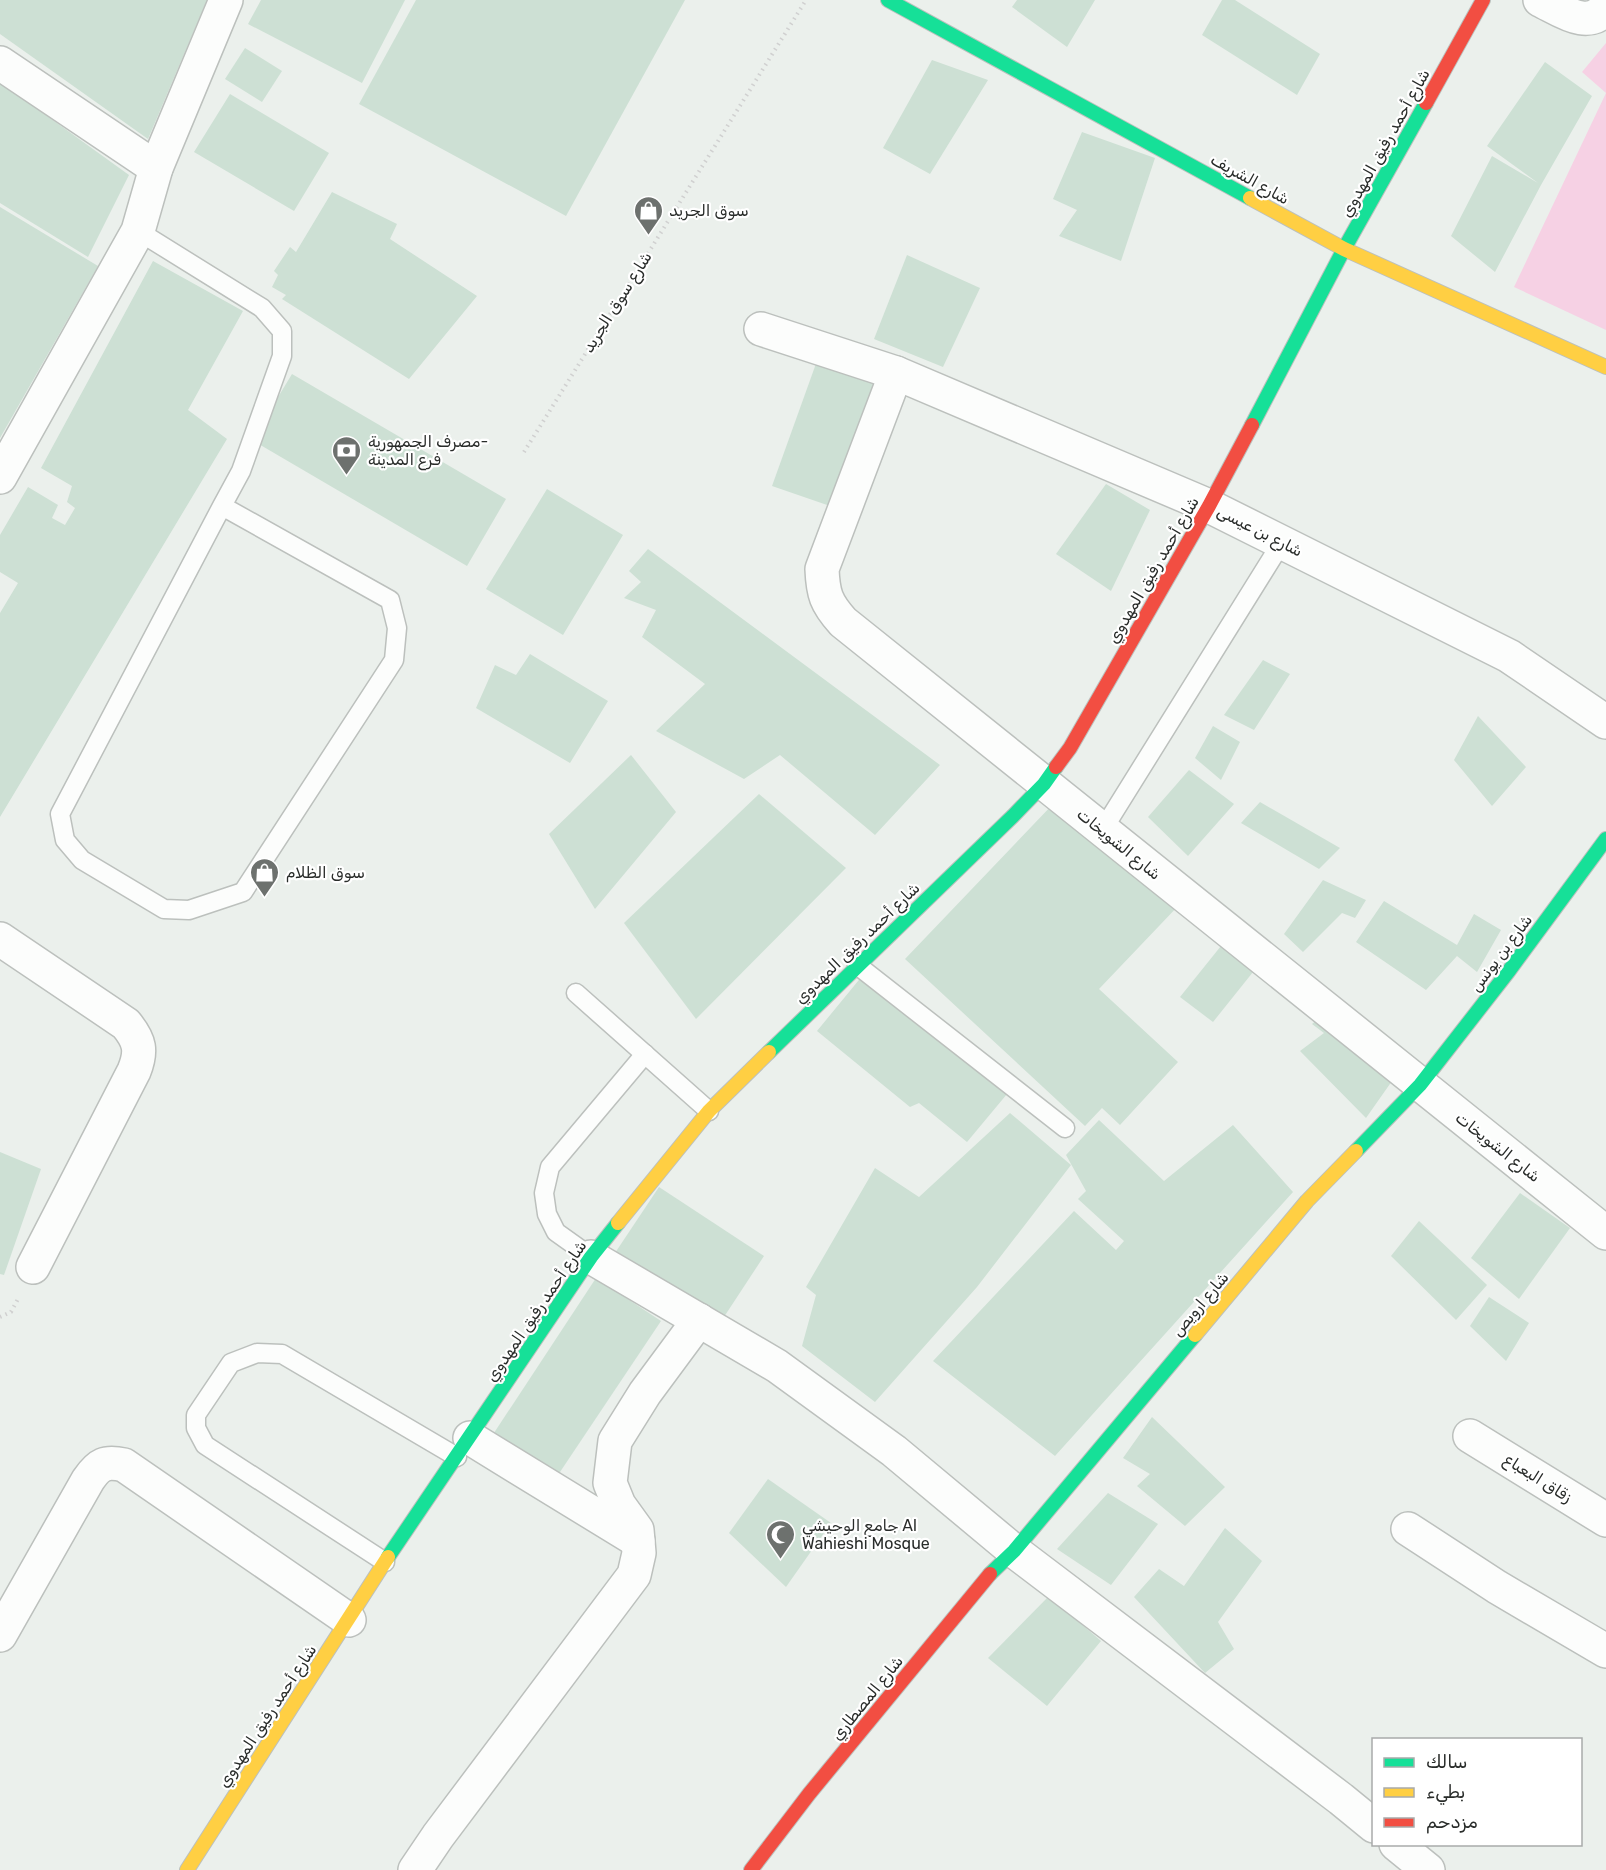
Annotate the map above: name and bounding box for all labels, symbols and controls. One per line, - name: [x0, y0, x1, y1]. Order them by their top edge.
- street label: شارع أحمد رفيق المهدوي: [1336, 66, 1435, 221]
- street label: شارع الشريف: [1206, 150, 1293, 210]
- shop icon: سوق الجريد: [632, 194, 664, 236]
- place label: سوق الجريد: [669, 201, 749, 221]
- street label: شارع سوق الجريد: [578, 248, 657, 357]
- place label: مصرف الجمهورية- فرع المدينة: [368, 432, 488, 471]
- bank icon: مصرف الجمهورية- فرع المدينة: [331, 434, 363, 476]
- street label: شارع أحمد رفيق المهدوي: [1103, 493, 1205, 648]
- street label: شارع بن عيسى: [1213, 501, 1306, 562]
- street label: شارع الشويخات: [1072, 804, 1165, 885]
- shop icon: سوق الظلام: [249, 856, 281, 898]
- place label: سوق الظلام: [286, 863, 365, 883]
- street label: شارع أحمد رفيق المهدوي: [791, 878, 925, 1009]
- street label: شارع بن يونس: [1466, 911, 1538, 997]
- street label: شارع الشويخات: [1451, 1108, 1544, 1188]
- street label: شارع أحمد رفيق المهدوي: [482, 1237, 592, 1386]
- street label: شارع ارويص: [1168, 1268, 1234, 1341]
- street label: زقاق البعباع: [1499, 1450, 1576, 1508]
- place label: جامع الوحيشي Al Wahieshi Mosque: [802, 1516, 930, 1553]
- mosque icon: جامع الوحيشي Al Wahieshi Mosque: [765, 1518, 797, 1560]
- street label: شارع أحمد رفيق المهدوي: [214, 1641, 322, 1792]
- street label: شارع المصطاري: [827, 1652, 908, 1745]
- legend: [1372, 1738, 1582, 1846]
- text: سالك: [1426, 1751, 1467, 1773]
- text: بطيء: [1426, 1781, 1465, 1805]
- text: مزدحم: [1426, 1811, 1478, 1834]

